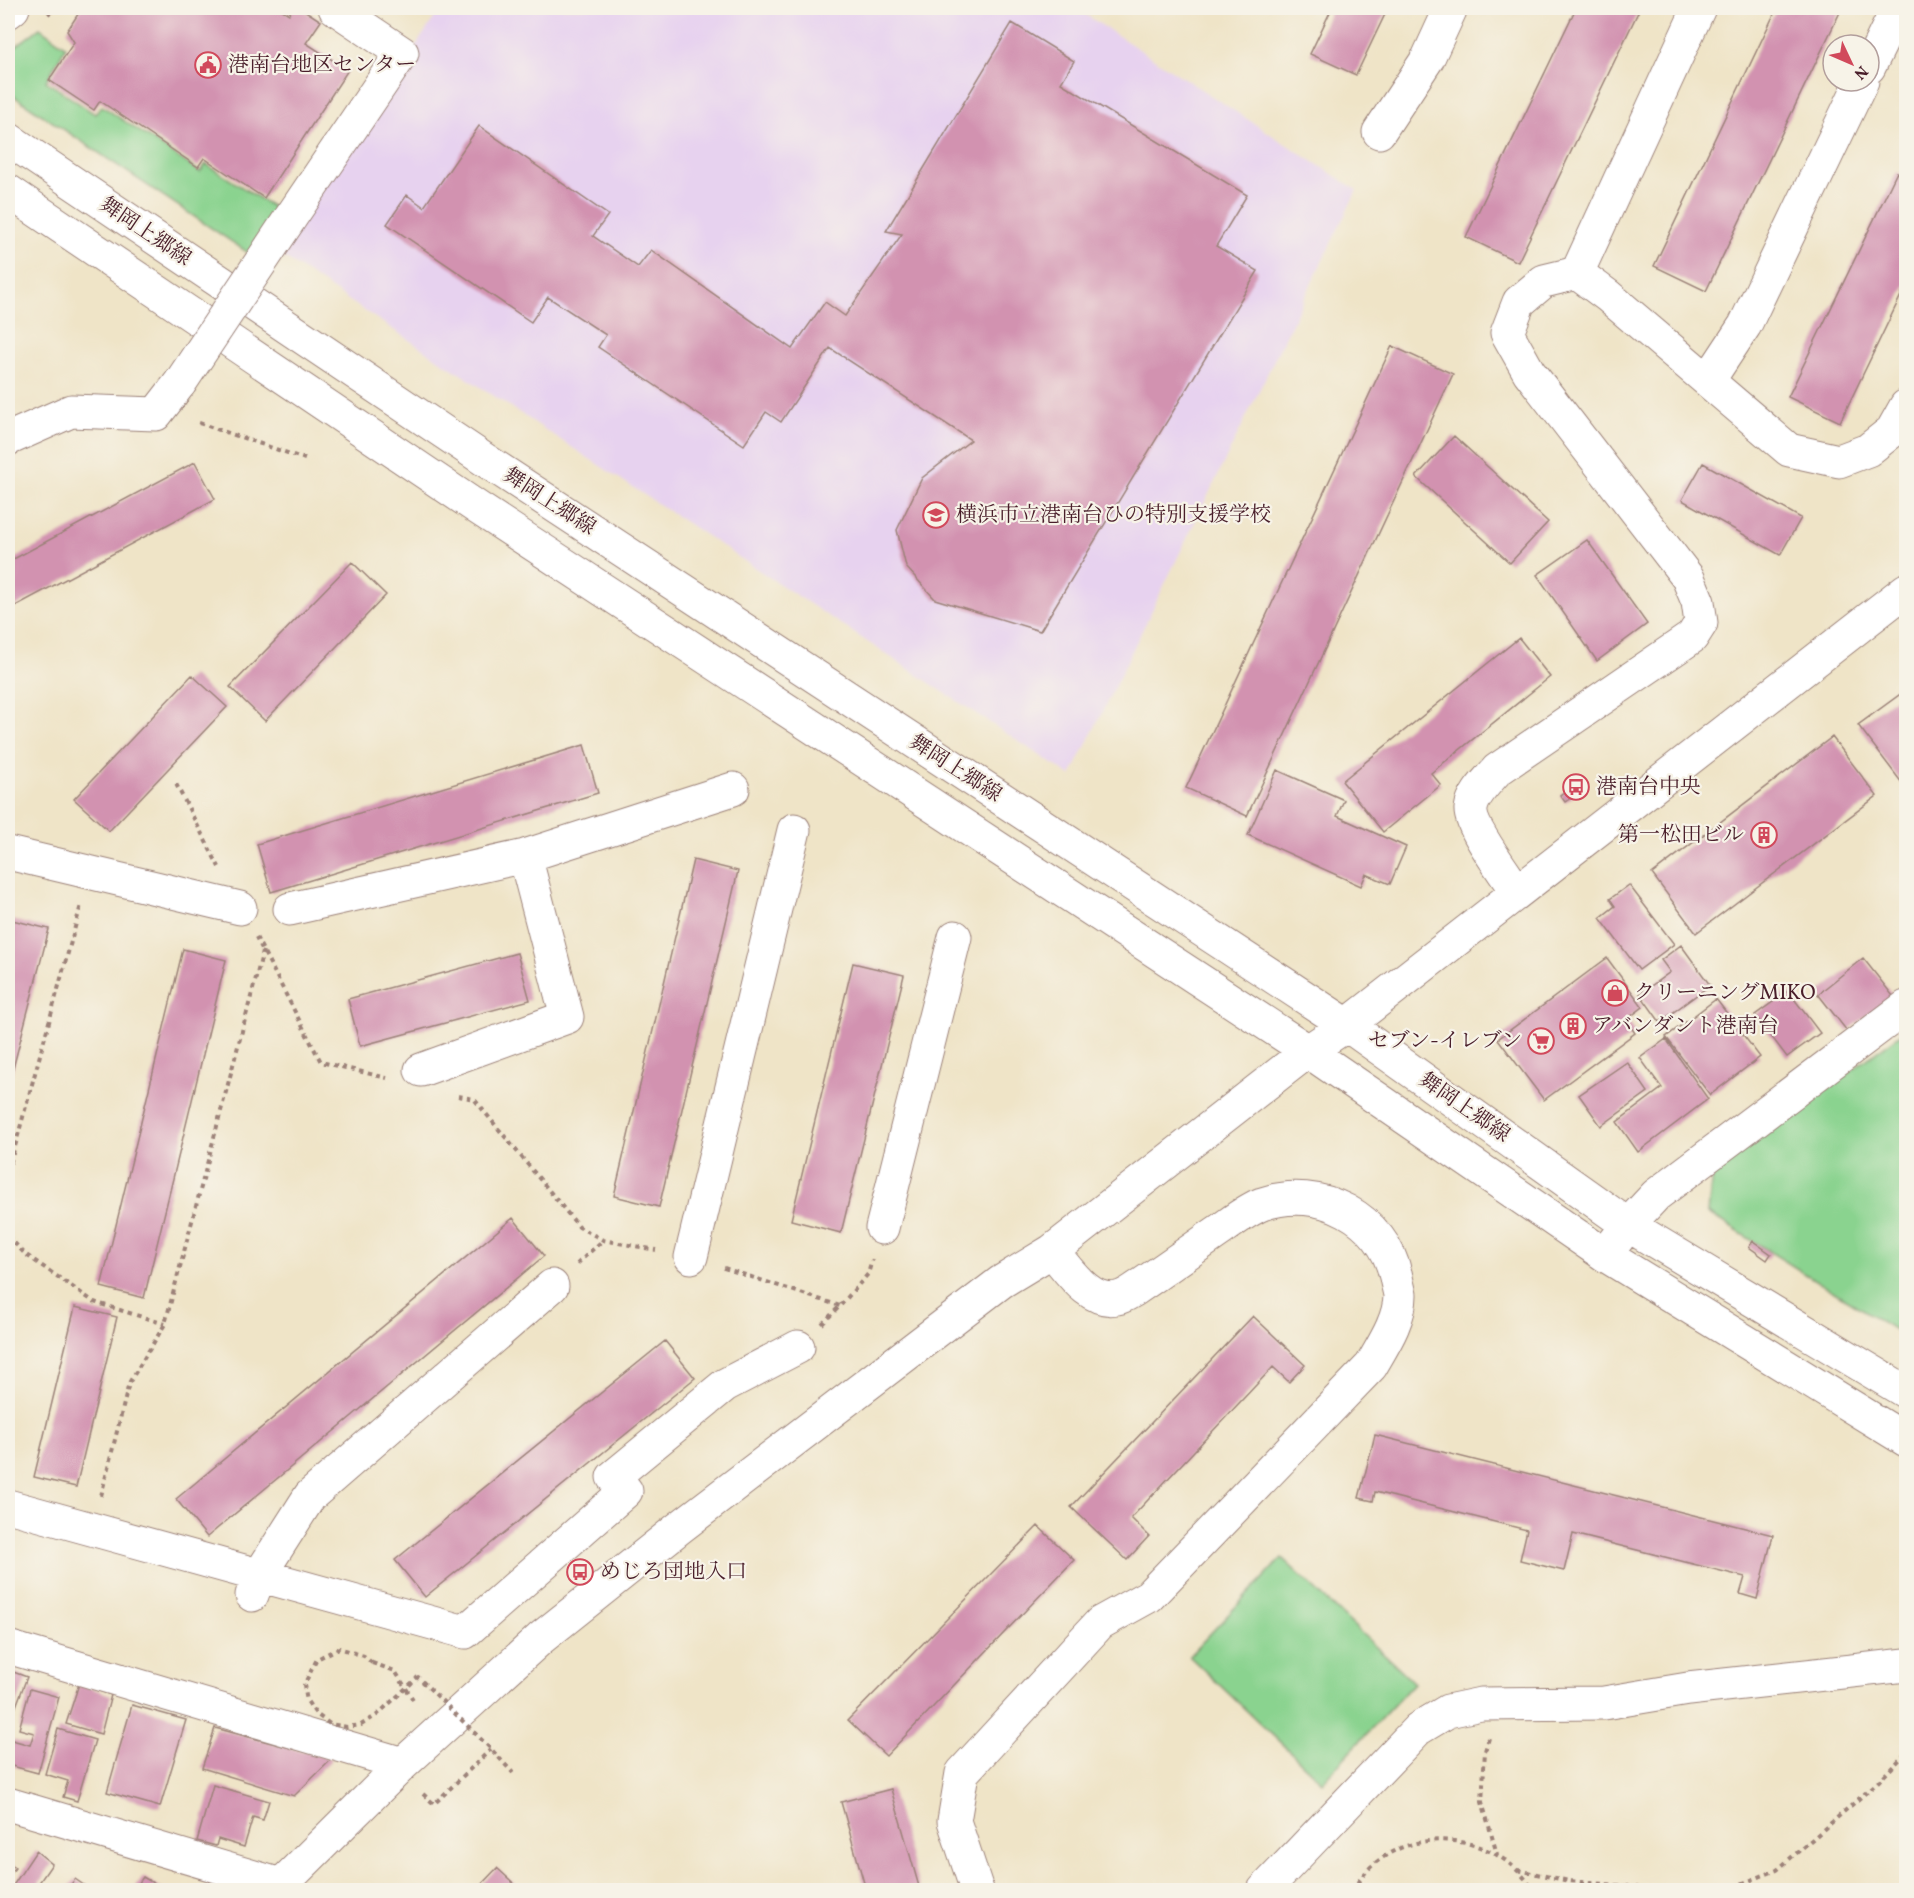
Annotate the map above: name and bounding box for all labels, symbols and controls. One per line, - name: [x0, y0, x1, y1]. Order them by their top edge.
- north arrow: [1821, 33, 1881, 93]
- public building icon: 港南台地区センター: [193, 50, 223, 80]
- place label: 港南台地区センター: [228, 51, 416, 80]
- text: N: [1848, 60, 1872, 84]
- street label: 舞岡上郷線: [93, 191, 197, 273]
- street label: 舞岡上郷線: [497, 461, 601, 543]
- school or university icon: 横浜市立港南台ひの特別支援学校: [921, 500, 951, 530]
- place label: 横浜市立港南台ひの特別支援学校: [956, 501, 1271, 530]
- street label: 舞岡上郷線: [903, 728, 1007, 810]
- bus stop icon: 港南台中央: [1561, 772, 1591, 802]
- place label: 港南台中央: [1596, 773, 1701, 802]
- building icon: 第一松田ビル: [1749, 820, 1779, 850]
- place label: 第一松田ビル: [1618, 821, 1744, 850]
- shop icon: クリーニングMIKO: [1600, 978, 1630, 1008]
- place label: クリーニングMIKO: [1634, 979, 1816, 1008]
- building icon: アバンダント港南台: [1558, 1011, 1588, 1041]
- place label: アバンダント港南台: [1592, 1012, 1779, 1041]
- supermarket icon: セブン-イレブン: [1526, 1026, 1556, 1056]
- place label: セブン-イレブン: [1368, 1027, 1522, 1056]
- street label: 舞岡上郷線: [1413, 1066, 1515, 1150]
- bus stop icon: めじろ団地入口: [565, 1557, 595, 1587]
- place label: めじろ団地入口: [600, 1558, 747, 1587]

